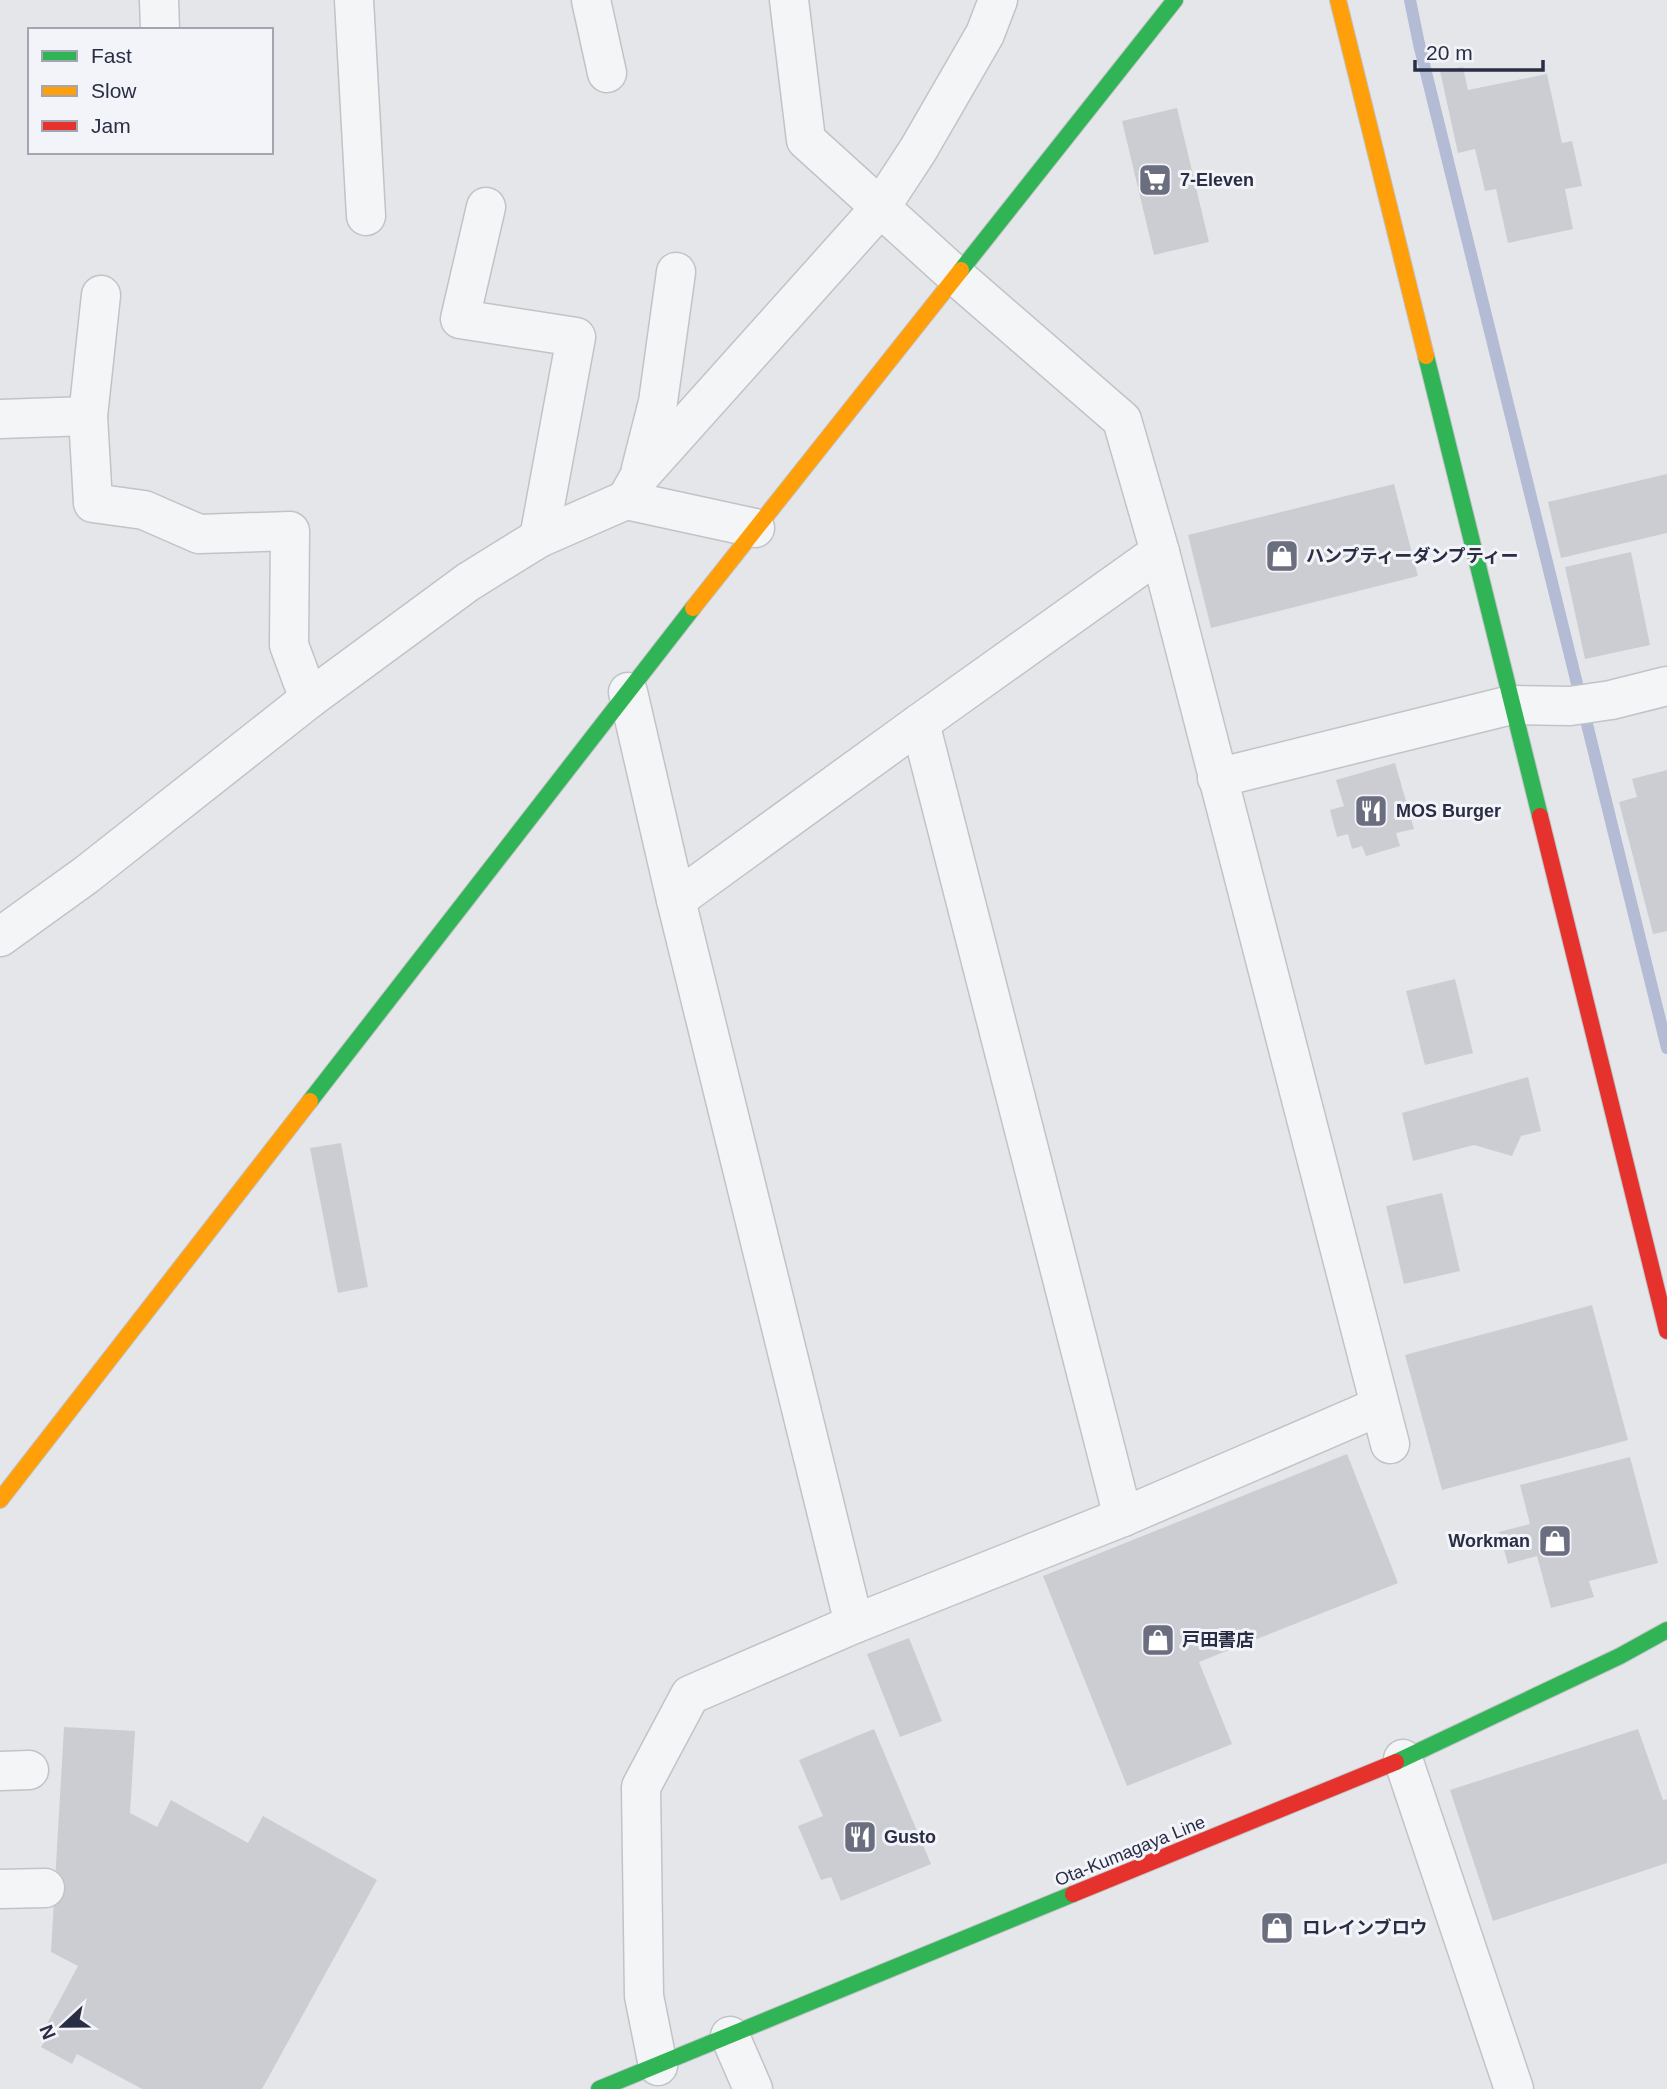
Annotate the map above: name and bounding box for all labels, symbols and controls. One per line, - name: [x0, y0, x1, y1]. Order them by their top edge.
- legend: [28, 28, 273, 154]
- scale bar: [1415, 28, 1543, 72]
- text: 20 m: [1426, 41, 1473, 64]
- text: Fast: [91, 44, 132, 67]
- text: Slow: [91, 79, 137, 102]
- text: Jam: [91, 114, 131, 137]
- supermarket icon: 7-Eleven: [1136, 161, 1174, 199]
- place label: 7-Eleven: [1180, 170, 1254, 190]
- shop icon: ハンプティーダンプティー: [1263, 537, 1301, 575]
- place label: ハンプティーダンプティー: [1306, 546, 1519, 566]
- restaurant icon: MOS Burger: [1352, 792, 1390, 830]
- place label: MOS Burger: [1396, 801, 1501, 821]
- shop icon: Workman: [1536, 1522, 1574, 1560]
- place label: Workman: [1448, 1531, 1530, 1551]
- shop icon: 戸田書店: [1139, 1621, 1177, 1659]
- place label: 戸田書店: [1182, 1630, 1254, 1650]
- street label: Ota-Kumagaya Line: [1052, 1812, 1208, 1890]
- restaurant icon: Gusto: [841, 1818, 879, 1856]
- place label: Gusto: [884, 1827, 936, 1847]
- shop icon: ロレインブロウ: [1258, 1909, 1296, 1947]
- place label: ロレインブロウ: [1302, 1918, 1427, 1938]
- north arrow: [28, 1991, 98, 2061]
- text: N: [35, 2022, 60, 2042]

